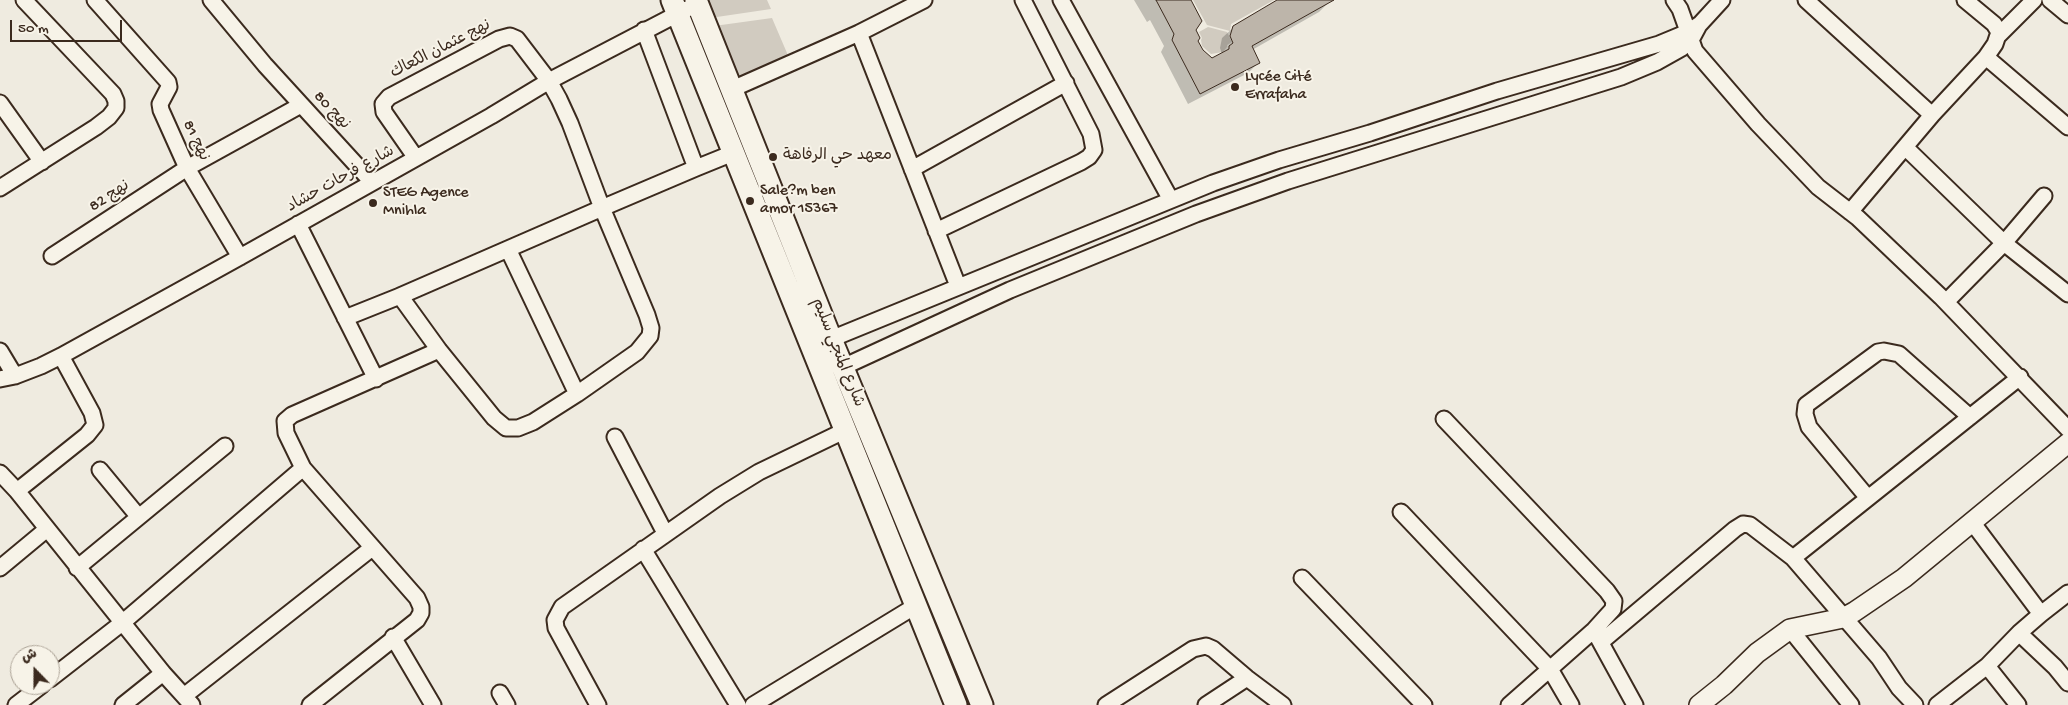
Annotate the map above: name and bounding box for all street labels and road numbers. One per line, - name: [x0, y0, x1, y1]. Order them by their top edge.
- street label: نهج عثمان الكعاك: [388, 16, 494, 84]
- street label: نهج 80: [308, 88, 354, 134]
- street label: نهج 81: [177, 118, 213, 164]
- street label: شارع فرحات حشاد: [284, 142, 398, 218]
- street label: نهج 82: [86, 177, 134, 217]
- street label: شارع المنجي سليم: [806, 296, 868, 410]

